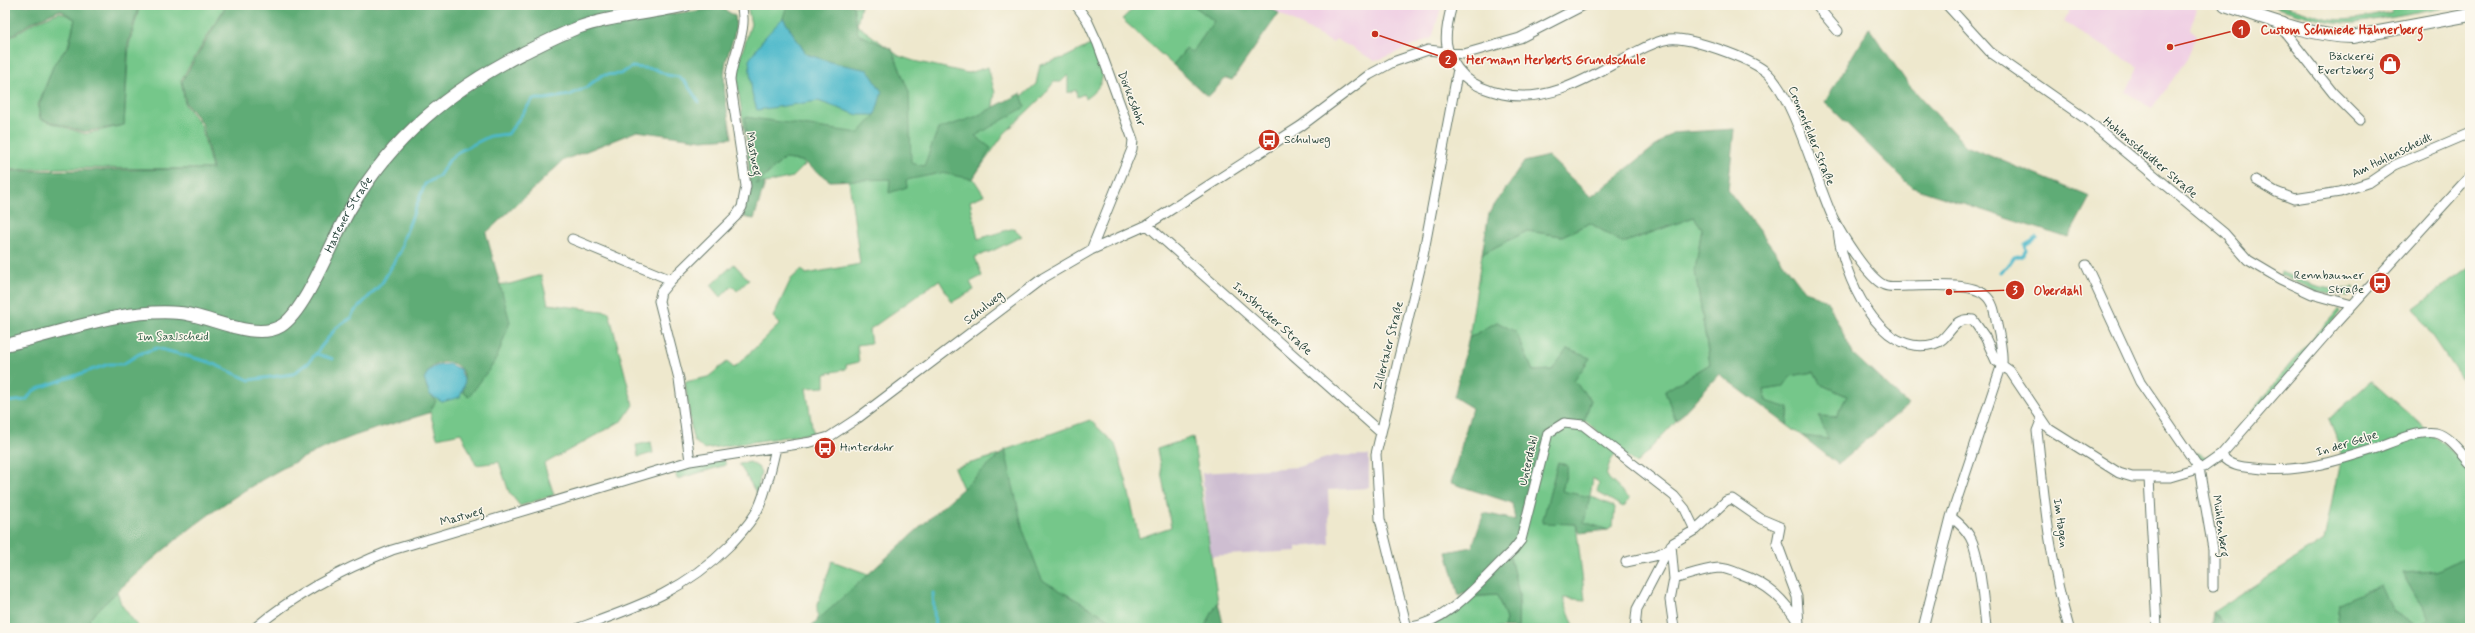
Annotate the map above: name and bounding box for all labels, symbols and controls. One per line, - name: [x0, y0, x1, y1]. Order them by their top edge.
- callout: Custom Schmiede Hahnerberg: [2231, 17, 2433, 42]
- text: Custom Schmiede Hahnerberg: [2261, 22, 2423, 42]
- text: 1: [2238, 23, 2244, 39]
- callout: Hermann Herberts Grundschule: [1438, 47, 1653, 72]
- place label: Bäckerei Evertzberg: [2317, 49, 2374, 80]
- shop icon: Bäckerei Evertzberg: [2377, 51, 2403, 77]
- text: Hermann Herberts Grundschule: [1466, 52, 1646, 69]
- text: 2: [1445, 53, 1451, 69]
- street label: Dörkesdohr: [1113, 69, 1149, 129]
- street label: Cronenfelder Straße: [1784, 84, 1838, 188]
- street label: Hohlenscheidter Straße: [2099, 114, 2201, 202]
- bus stop icon: Schulweg: [1256, 127, 1282, 153]
- street label: Am Hohlenscheidt: [2349, 129, 2435, 182]
- street label: Mastweg: [740, 131, 765, 178]
- place label: Schulweg: [1284, 132, 1331, 148]
- street label: Hastener Straße: [321, 173, 377, 256]
- place label: Rennbaumer Straße: [2294, 268, 2364, 298]
- bus stop icon: Rennbaumer Straße: [2367, 270, 2393, 296]
- callout: Oberdahl: [2005, 278, 2090, 303]
- street label: Innsbrucker Straße: [1229, 279, 1315, 359]
- text: 3: [2012, 283, 2018, 299]
- text: Oberdahl: [2034, 283, 2082, 300]
- street label: Schulweg: [961, 287, 1007, 329]
- street label: Zillertaler Straße: [1370, 300, 1408, 392]
- park label: Im Saalscheid: [137, 329, 209, 345]
- street label: In der Gelpe: [2314, 427, 2380, 461]
- bus stop icon: Hinterdohr: [812, 435, 838, 461]
- street label: Unterdahl: [1516, 435, 1542, 487]
- place label: Hinterdohr: [840, 440, 894, 456]
- street label: Mühlenberg: [2207, 494, 2232, 559]
- street label: Im Hagen: [2049, 497, 2071, 549]
- street label: Mastweg: [438, 503, 486, 532]

